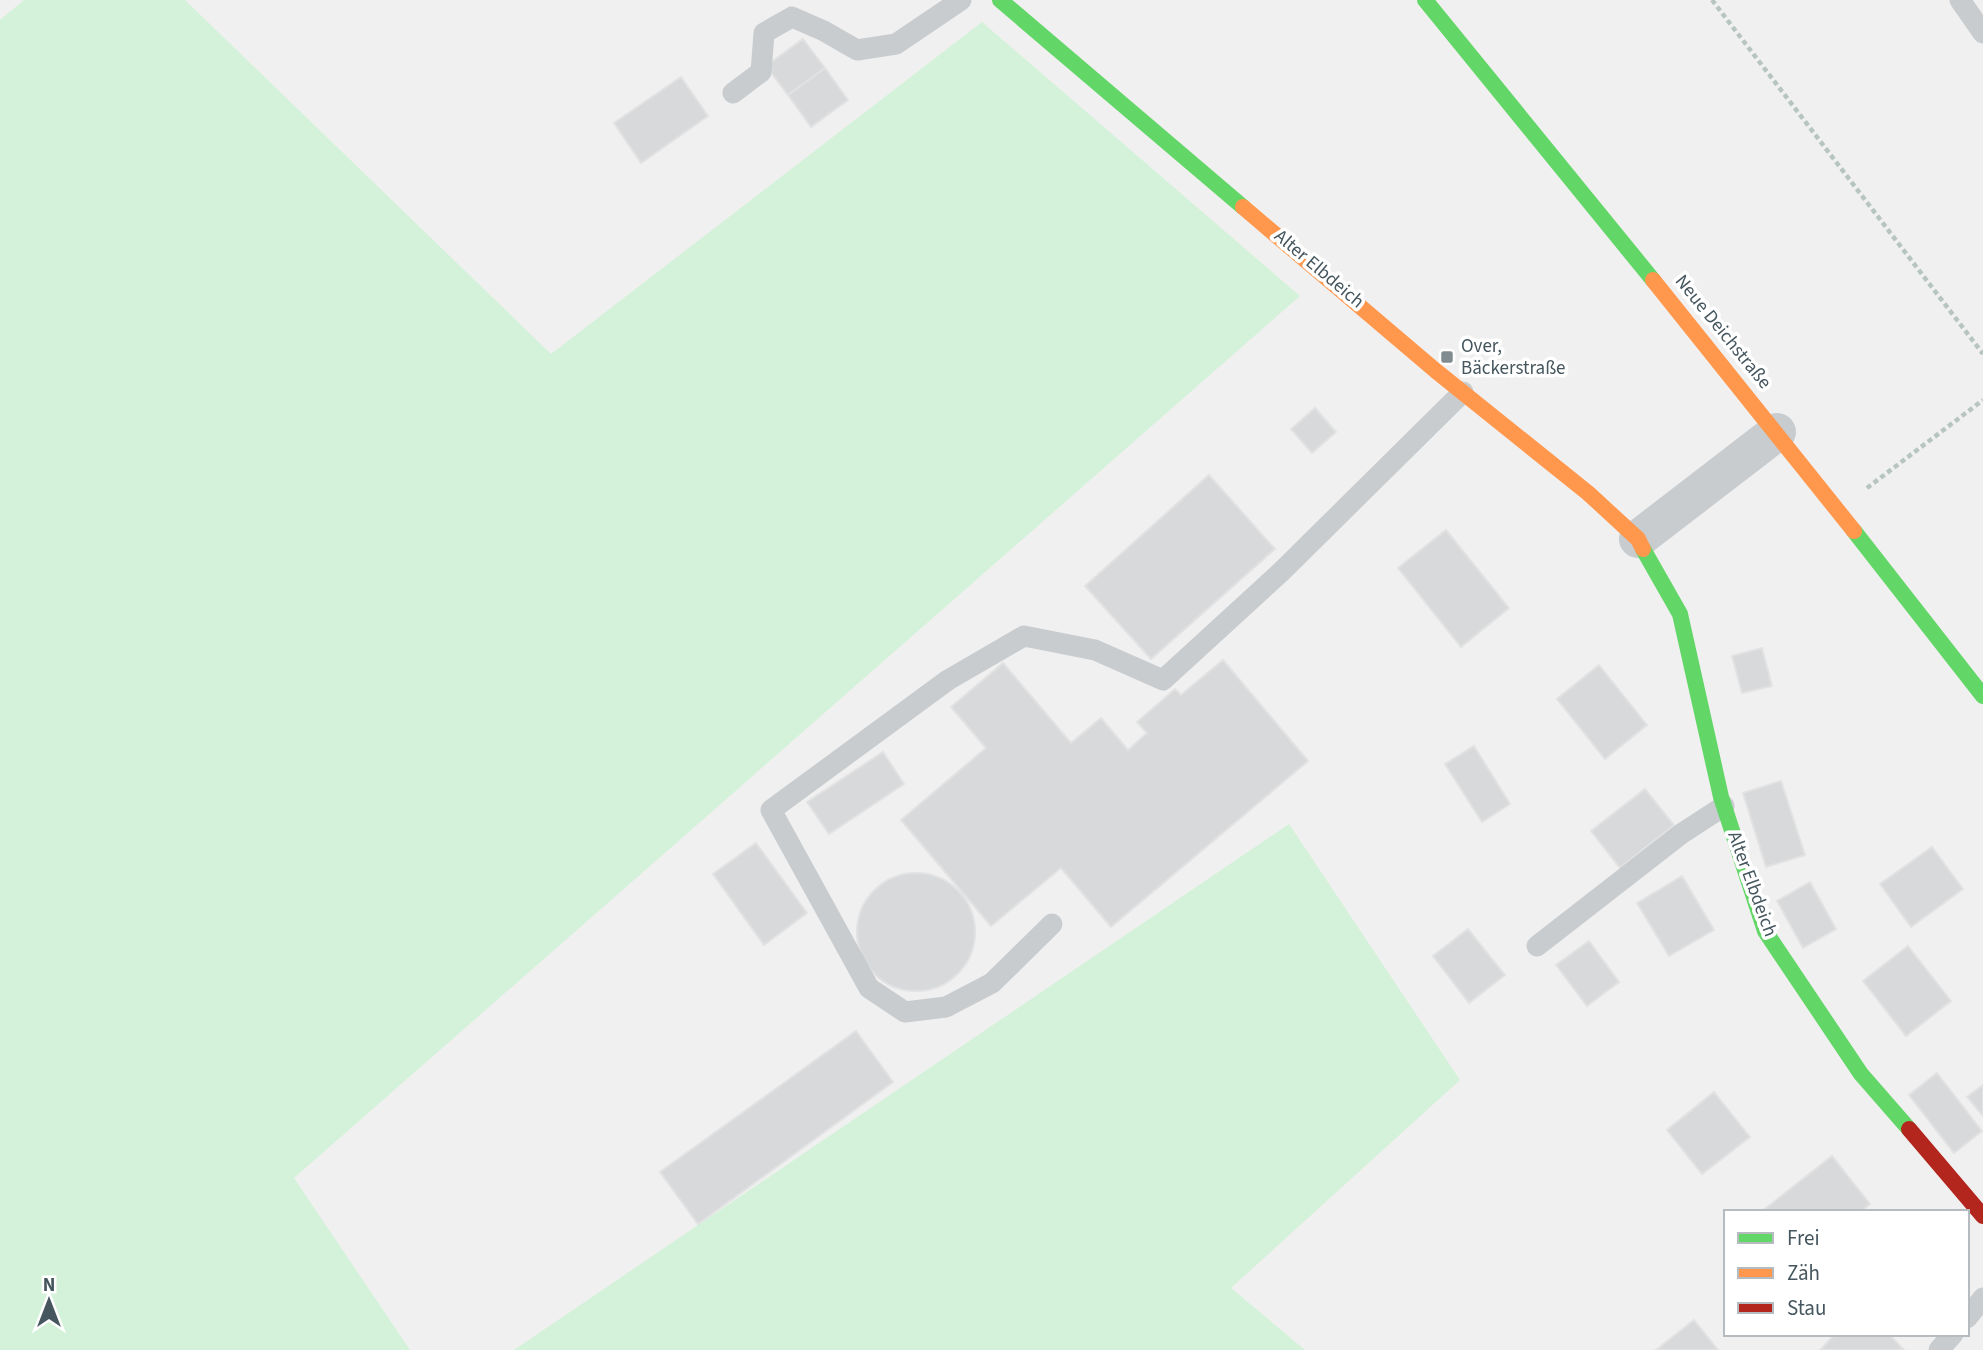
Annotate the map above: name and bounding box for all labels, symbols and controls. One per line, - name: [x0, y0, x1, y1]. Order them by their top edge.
- street label: Alter Elbdeich: [1268, 223, 1370, 315]
- street label: Neue Deichstraße: [1668, 269, 1778, 395]
- place label: Over, Bäckerstraße: [1461, 333, 1566, 382]
- marker: Over, Bäckerstraße: [1439, 349, 1455, 365]
- street label: Alter Elbdeich: [1720, 828, 1784, 940]
- legend: [1724, 1210, 1969, 1336]
- text: Frei: [1787, 1223, 1820, 1253]
- text: Zäh: [1787, 1258, 1820, 1288]
- north arrow: [14, 1266, 84, 1336]
- text: N: [43, 1272, 55, 1299]
- text: Stau: [1787, 1293, 1826, 1323]

